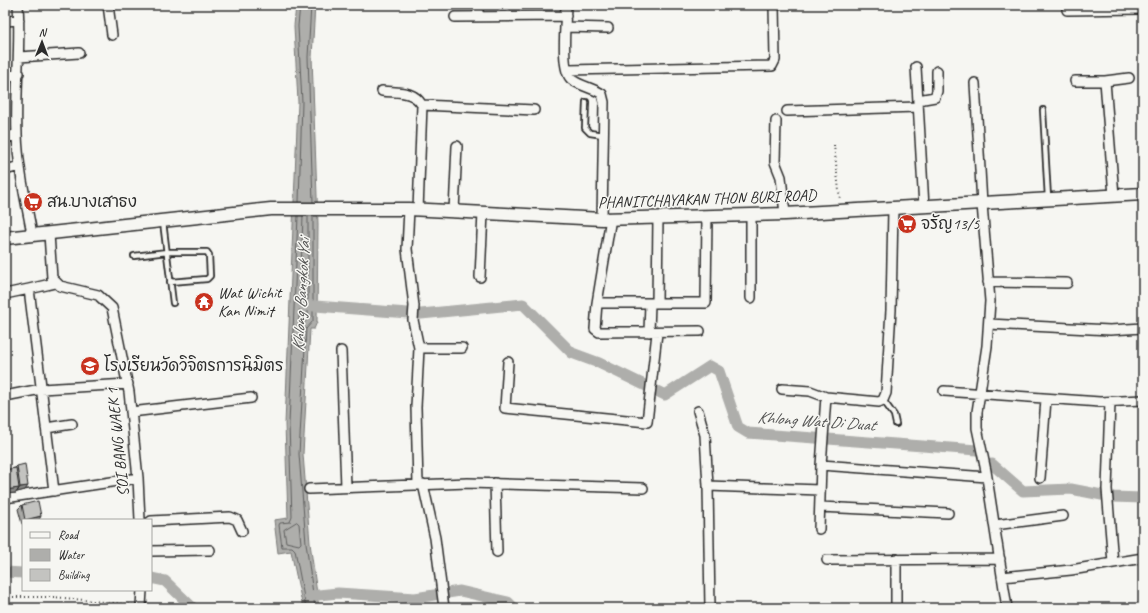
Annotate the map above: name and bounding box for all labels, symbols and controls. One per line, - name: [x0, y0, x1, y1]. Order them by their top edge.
- north arrow: [22, 22, 62, 62]
- text: N: [39, 25, 48, 39]
- street label: PHANITCHAYAKAN THON BURI ROAD: [598, 185, 818, 213]
- supermarket icon: สน.บางเสาธง: [22, 191, 44, 213]
- place label: สน.บางเสาธง: [47, 192, 137, 212]
- supermarket icon: จรัญ13/5: [896, 213, 918, 235]
- place label: จรัญ13/5: [921, 213, 980, 234]
- water label: Khlong Bangkok Yai: [288, 234, 315, 352]
- place label: Wat Wichit Kan Nimit: [218, 283, 283, 321]
- temple icon: Wat Wichit Kan Nimit: [193, 291, 215, 313]
- place label: โรงเรียนวัดวิจิตรการนิมิตร: [104, 354, 284, 376]
- school or university icon: โรงเรียนวัดวิจิตรการนิมิตร: [79, 355, 101, 377]
- street label: SOI BANG WAEK 1: [102, 386, 134, 497]
- water label: Khlong Wat Di Duat: [757, 406, 879, 436]
- legend: [22, 519, 152, 591]
- text: Road: [58, 527, 80, 543]
- text: Water: [58, 547, 86, 563]
- text: Building: [58, 567, 90, 583]

